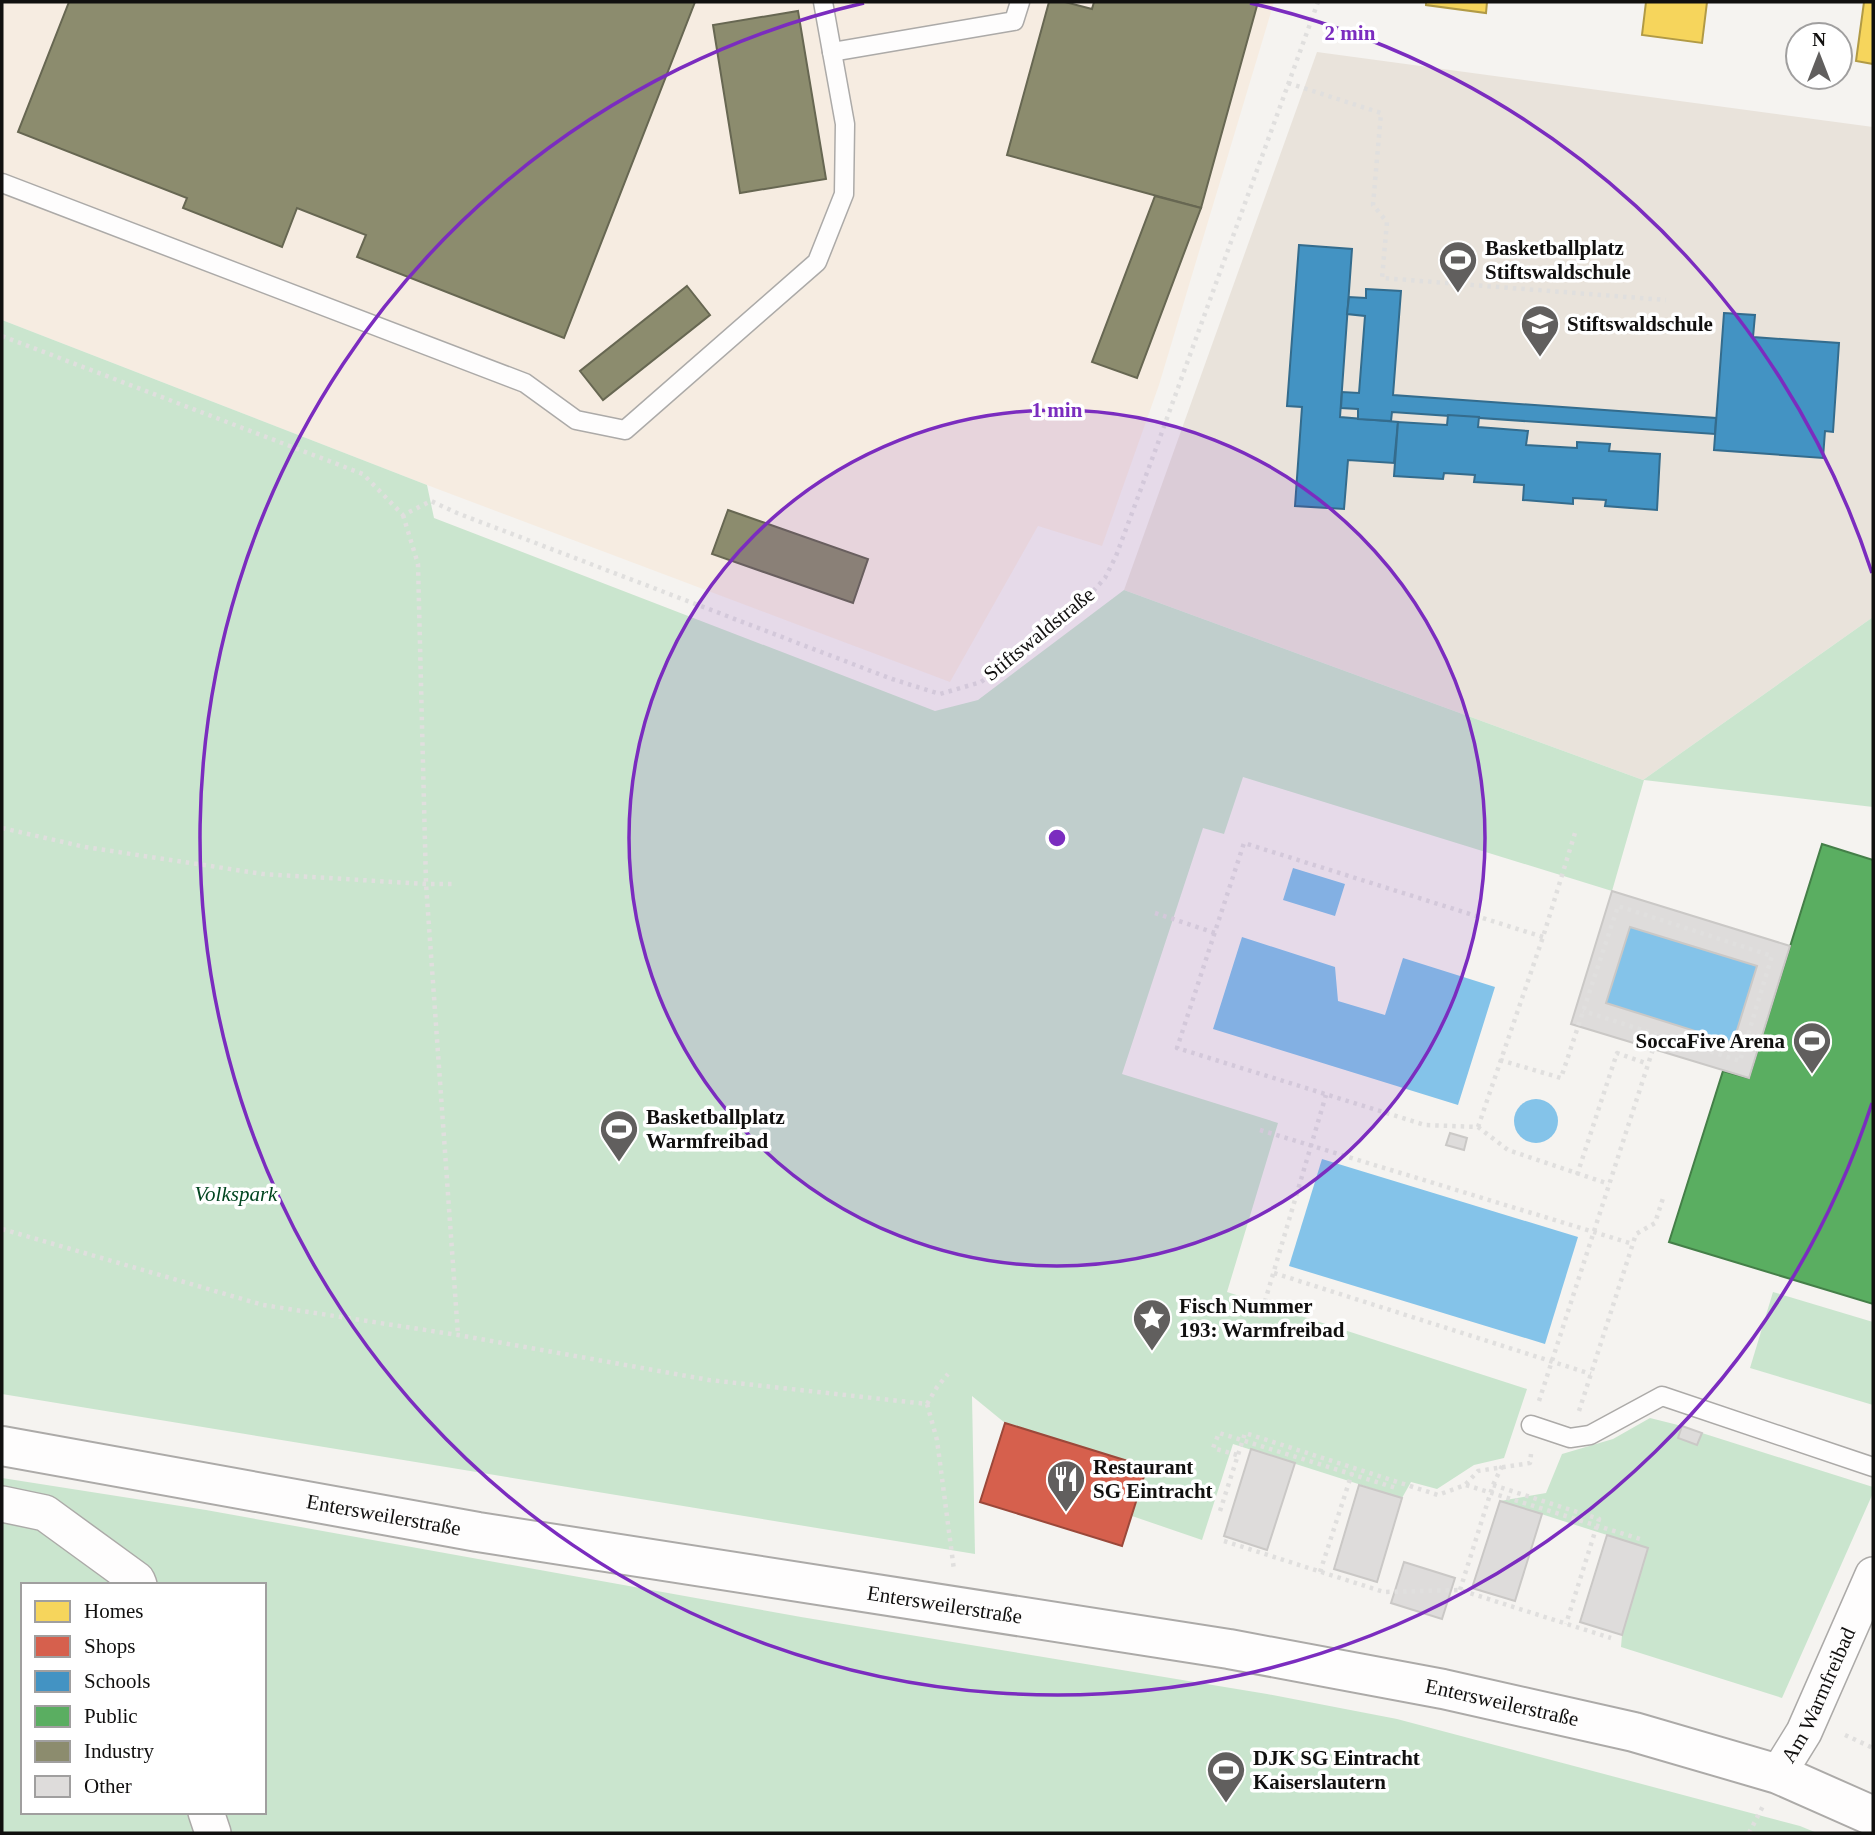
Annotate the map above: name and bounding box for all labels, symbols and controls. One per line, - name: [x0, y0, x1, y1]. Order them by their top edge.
- text: 2 min: [1325, 21, 1376, 45]
- north arrow: [1784, 21, 1854, 91]
- text: N: [1812, 29, 1826, 50]
- place label: Basketballplatz Stiftswaldschule: [1485, 236, 1631, 284]
- sports icon: Basketballplatz Stiftswaldschule: [1437, 239, 1479, 294]
- school or university icon: Stiftswaldschule: [1519, 303, 1561, 358]
- place label: Stiftswaldschule: [1567, 312, 1713, 336]
- text: 1 min: [1032, 398, 1083, 422]
- street label: Stiftswaldstraße: [979, 582, 1099, 686]
- centre of rings: [1045, 826, 1069, 850]
- sports icon: SoccaFive Arena: [1791, 1020, 1833, 1075]
- place label: SoccaFive Arena: [1635, 1029, 1785, 1053]
- place label: Basketballplatz Warmfreibad: [646, 1105, 785, 1153]
- sports icon: Basketballplatz Warmfreibad: [598, 1108, 640, 1163]
- park label: Volkspark: [195, 1182, 278, 1206]
- place label: Fisch Nummer 193: Warmfreibad: [1179, 1294, 1345, 1342]
- place icon: Fisch Nummer 193: Warmfreibad: [1131, 1297, 1173, 1352]
- place label: Restaurant SG Eintracht: [1093, 1455, 1213, 1503]
- restaurant icon: Restaurant SG Eintracht: [1045, 1458, 1087, 1513]
- street label: Entersweilerstraße: [305, 1489, 463, 1541]
- street label: Entersweilerstraße: [866, 1581, 1024, 1629]
- legend: [21, 1583, 266, 1814]
- text: Homes: [84, 1599, 144, 1623]
- street label: Am Warmfreibad: [1776, 1623, 1861, 1767]
- text: Shops: [84, 1634, 135, 1658]
- text: Schools: [84, 1669, 151, 1693]
- street label: Entersweilerstraße: [1423, 1674, 1581, 1731]
- text: Public: [84, 1704, 138, 1728]
- text: Industry: [84, 1739, 154, 1763]
- place label: DJK SG Eintracht Kaiserslautern: [1253, 1746, 1420, 1794]
- sports icon: DJK SG Eintracht Kaiserslautern: [1205, 1749, 1247, 1804]
- text: Other: [84, 1774, 132, 1798]

